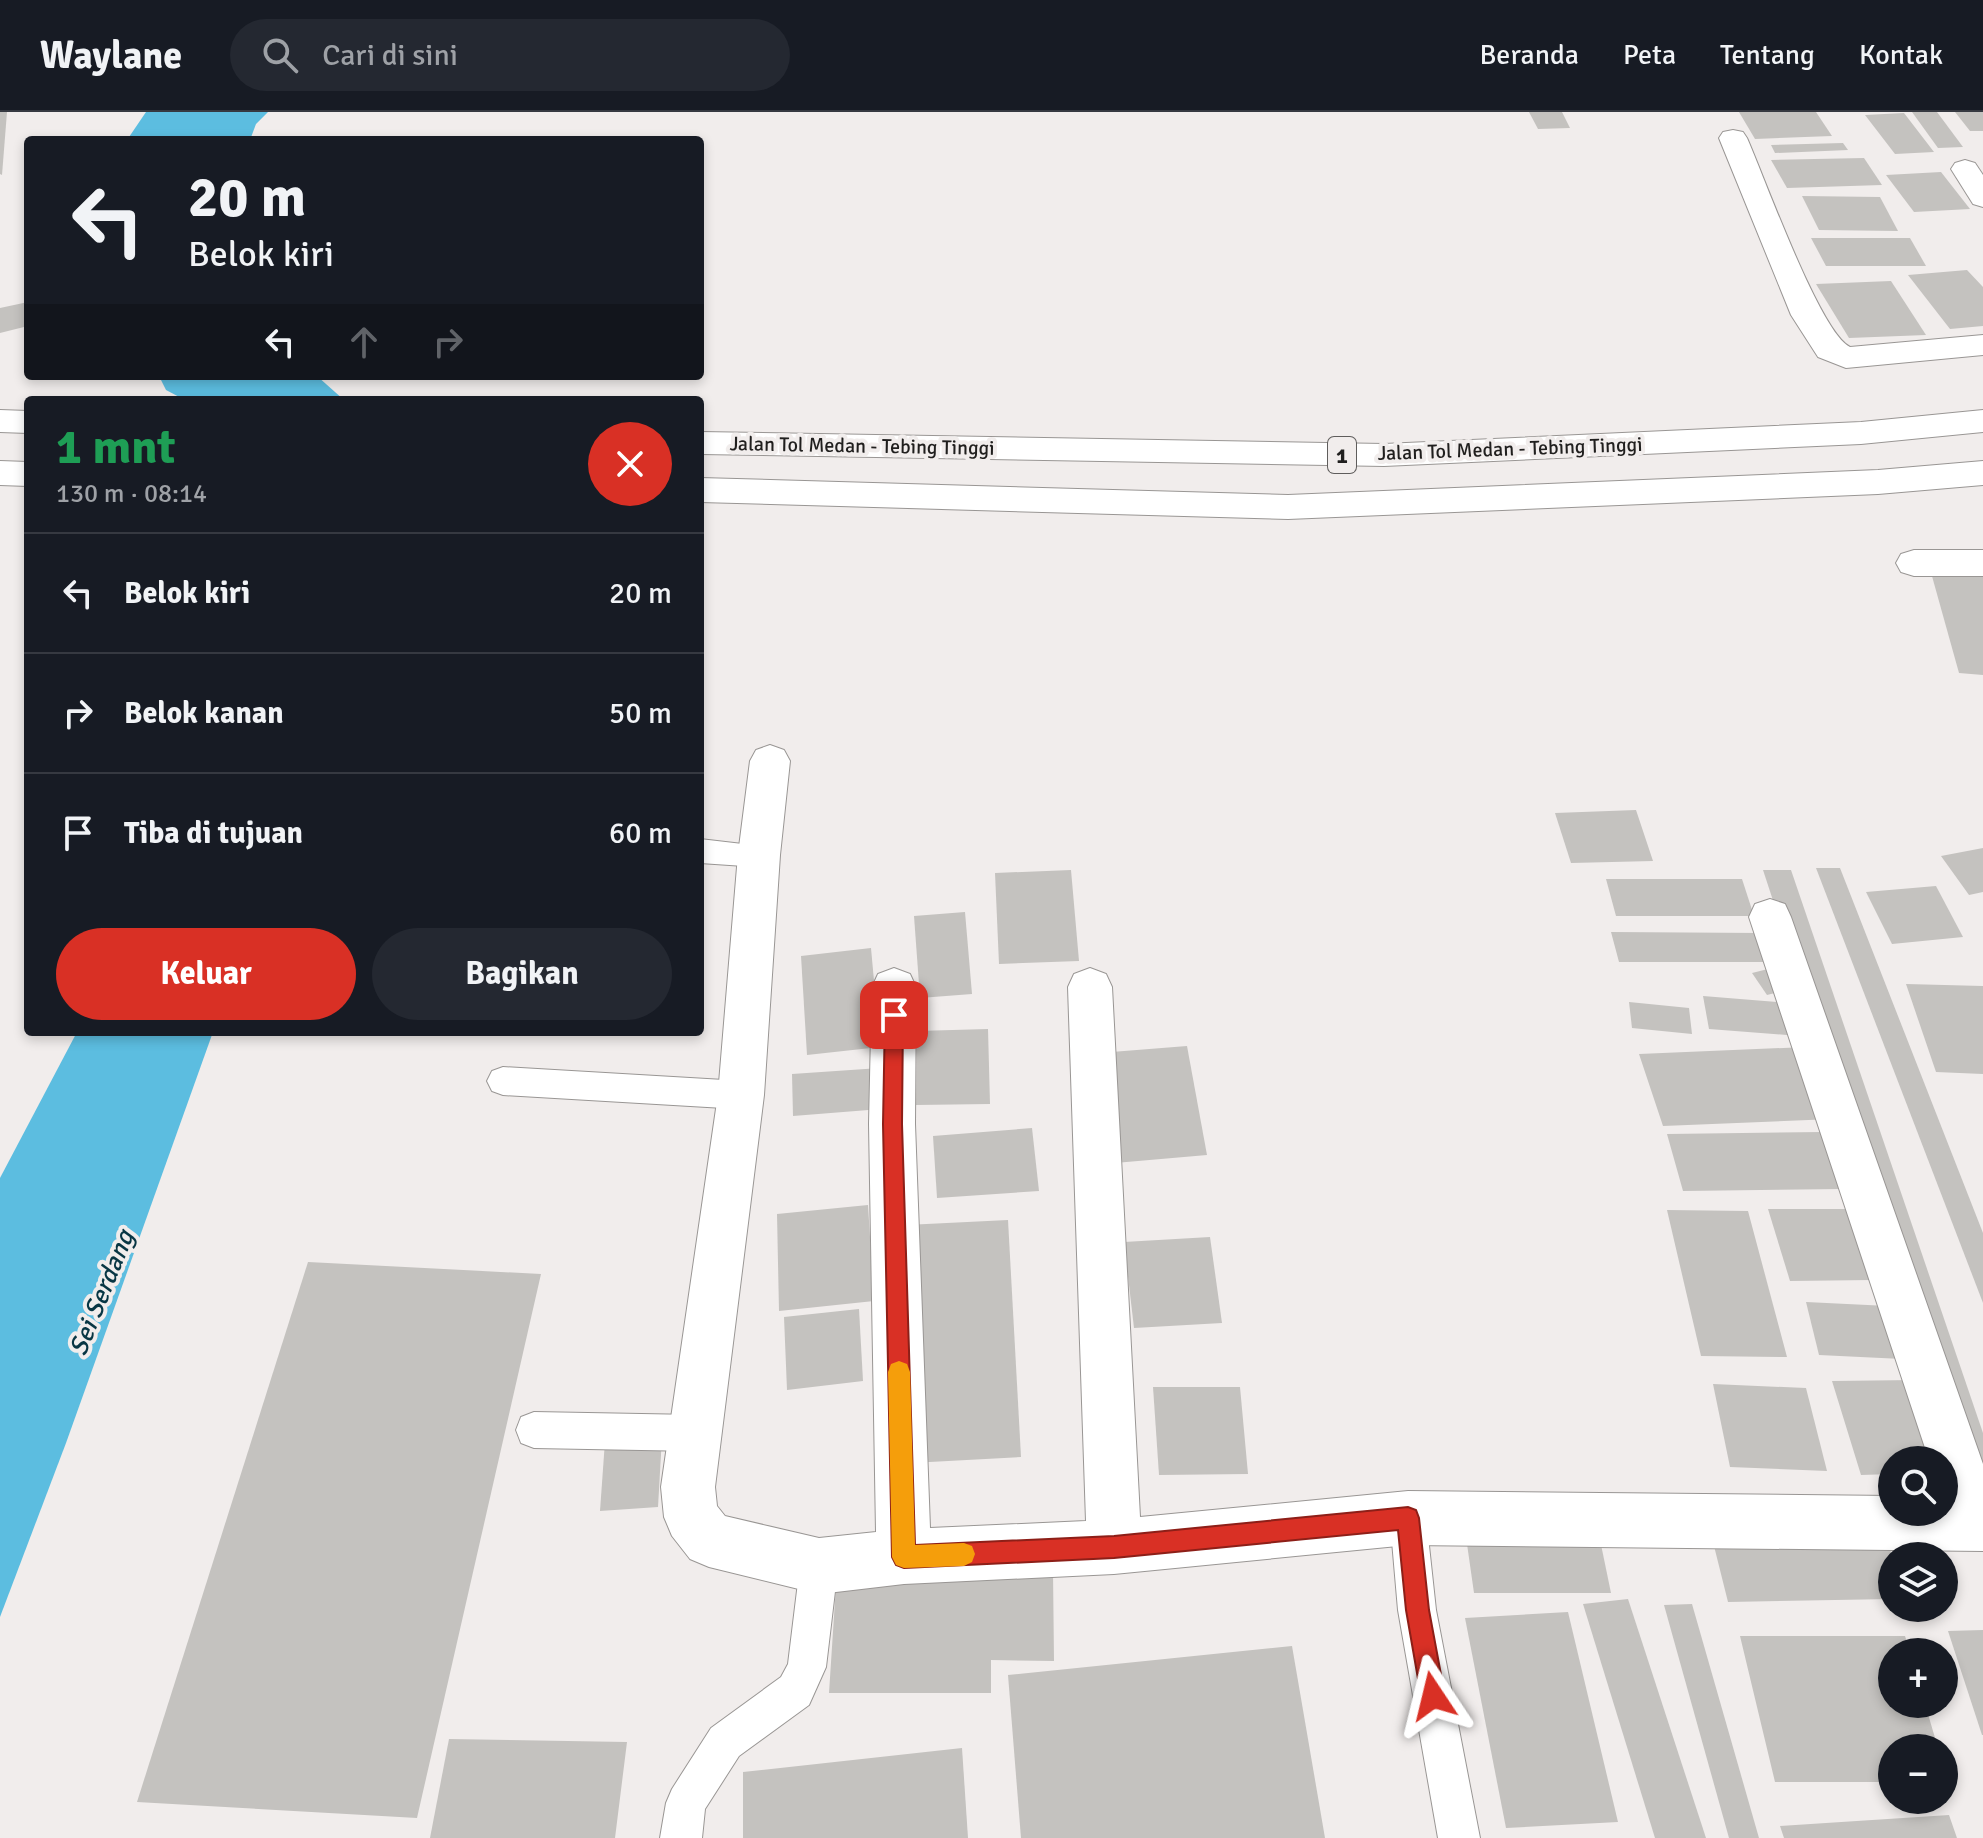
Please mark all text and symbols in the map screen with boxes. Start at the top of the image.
search box [230,19,790,91]
text: Waylane [40,32,182,79]
icon: search [258,33,302,77]
text: Cari di sini [322,37,458,74]
text: Beranda [1479,38,1579,72]
text: Peta [1623,38,1676,72]
text: Tentang [1720,38,1815,72]
text: Kontak [1859,38,1943,72]
text: 20 m [188,163,306,232]
icon: left [56,168,160,272]
text: Belok kiri [188,232,334,277]
icon: left [258,320,302,364]
icon: ahead [342,320,386,364]
icon: right [426,320,470,364]
text: 1 mnt [56,418,176,477]
button: close [588,422,672,506]
street label: Jalan Tol Medan - Tebing Tinggi [729,431,995,461]
street label: Jalan Tol Medan - Tebing Tinggi [1377,432,1643,466]
road number: 1 [1328,437,1356,473]
text: 130 m · 08:14 [56,478,207,510]
icon: left [56,571,100,615]
text: Belok kiri [124,575,250,612]
text: 20 m [609,575,672,612]
icon: right [56,691,100,735]
text: Belok kanan [124,695,284,732]
text: 50 m [609,695,672,732]
icon: arrive [56,811,100,855]
text: Tiba di tujuan [124,815,303,852]
text: 60 m [609,815,672,852]
button: Keluar [56,928,356,1020]
button: Bagikan [372,928,672,1020]
pin [860,981,928,1049]
icon: arrive [872,993,916,1037]
water label: Sei Serdang [62,1224,142,1360]
map controls [1878,1446,1958,1814]
button: search [1878,1446,1958,1526]
button: layers [1878,1542,1958,1622]
button: + [1878,1638,1958,1718]
position arrow [1391,1654,1475,1738]
button: − [1878,1734,1958,1814]

